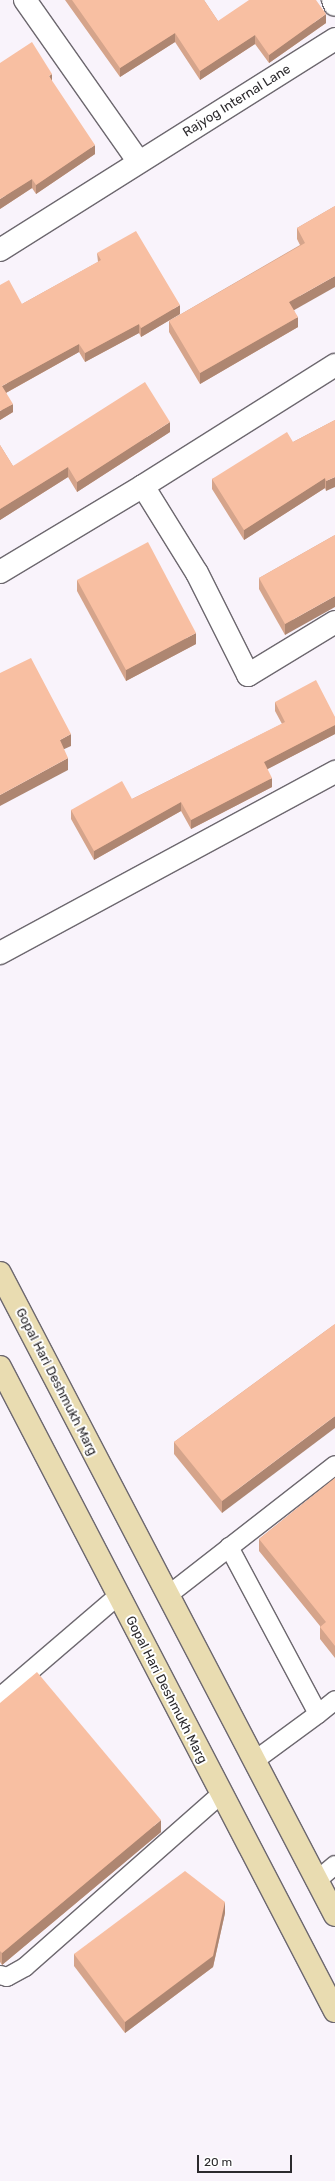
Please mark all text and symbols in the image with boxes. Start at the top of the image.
street label: Rajyog Internal Lane [180,61,294,141]
street label: Gopal Hari Deshmukh Marg [12,1306,100,1458]
street label: Gopal Hari Deshmukh Marg [122,1614,210,1766]
scale bar [199,2147,294,2173]
text: 20 m [204,2155,232,2169]

